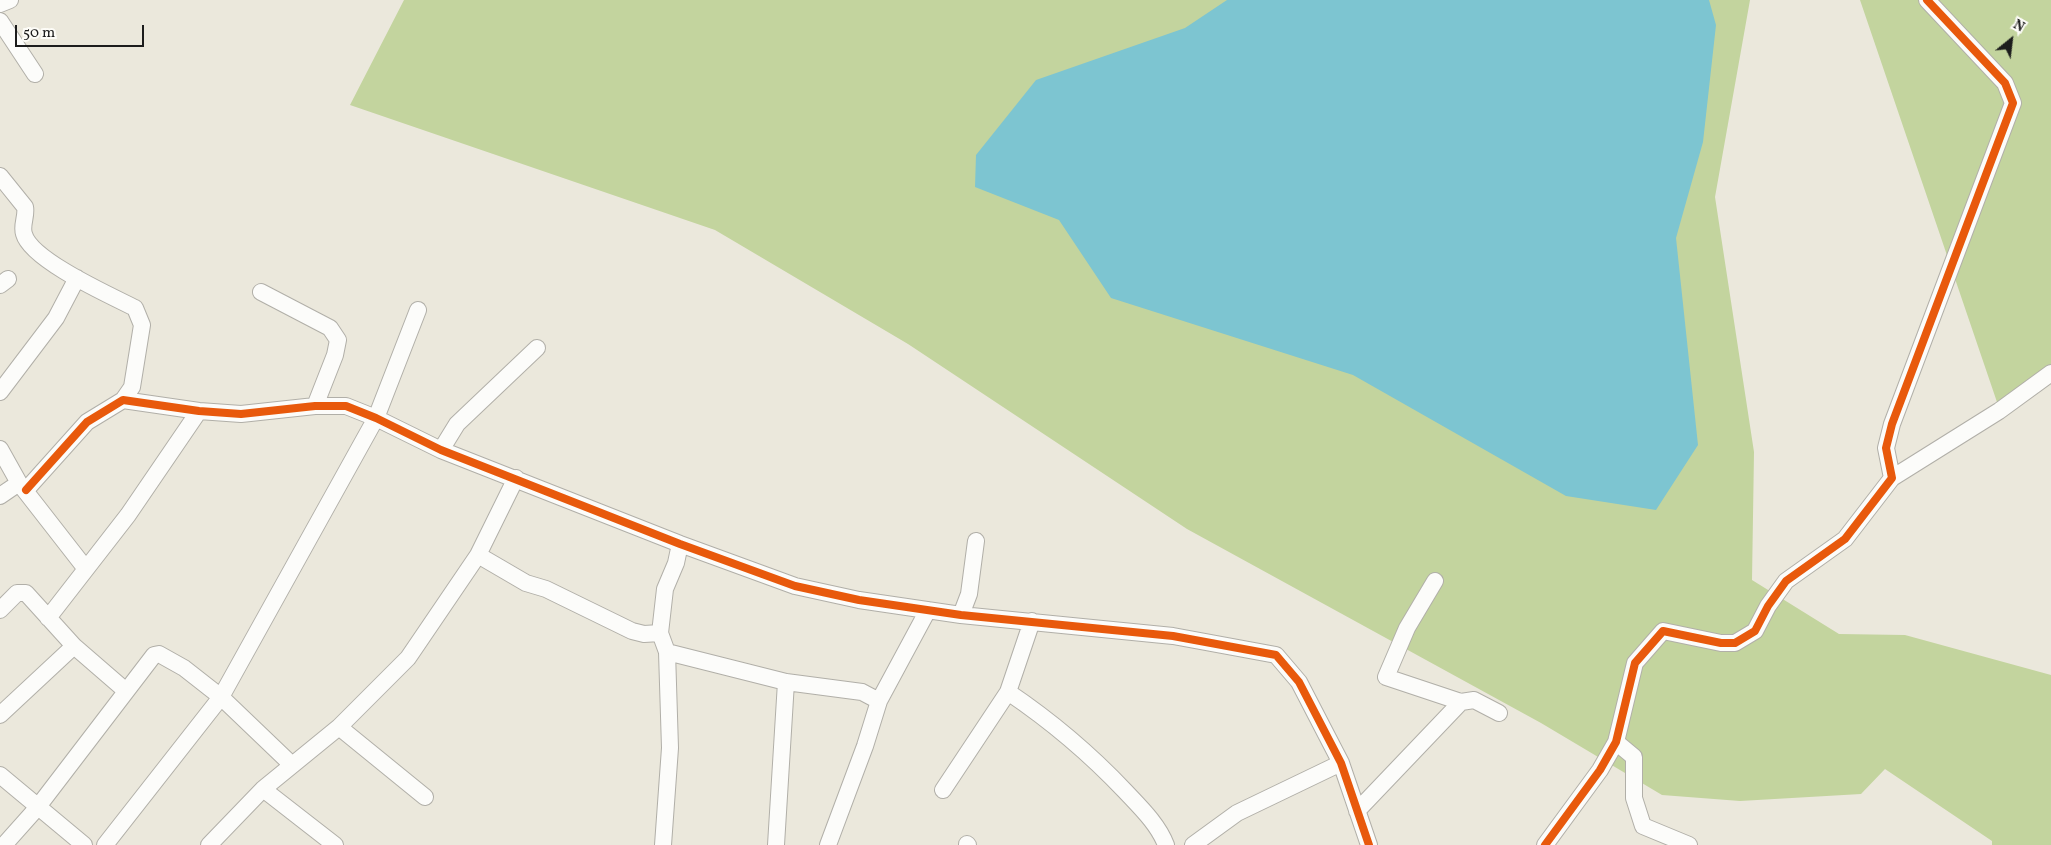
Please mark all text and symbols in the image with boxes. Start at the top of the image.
scale bar [18,15,146,47]
north arrow [1986,15,2036,65]
text: N [2009,16,2028,37]
text: 50 m [23,23,55,44]

